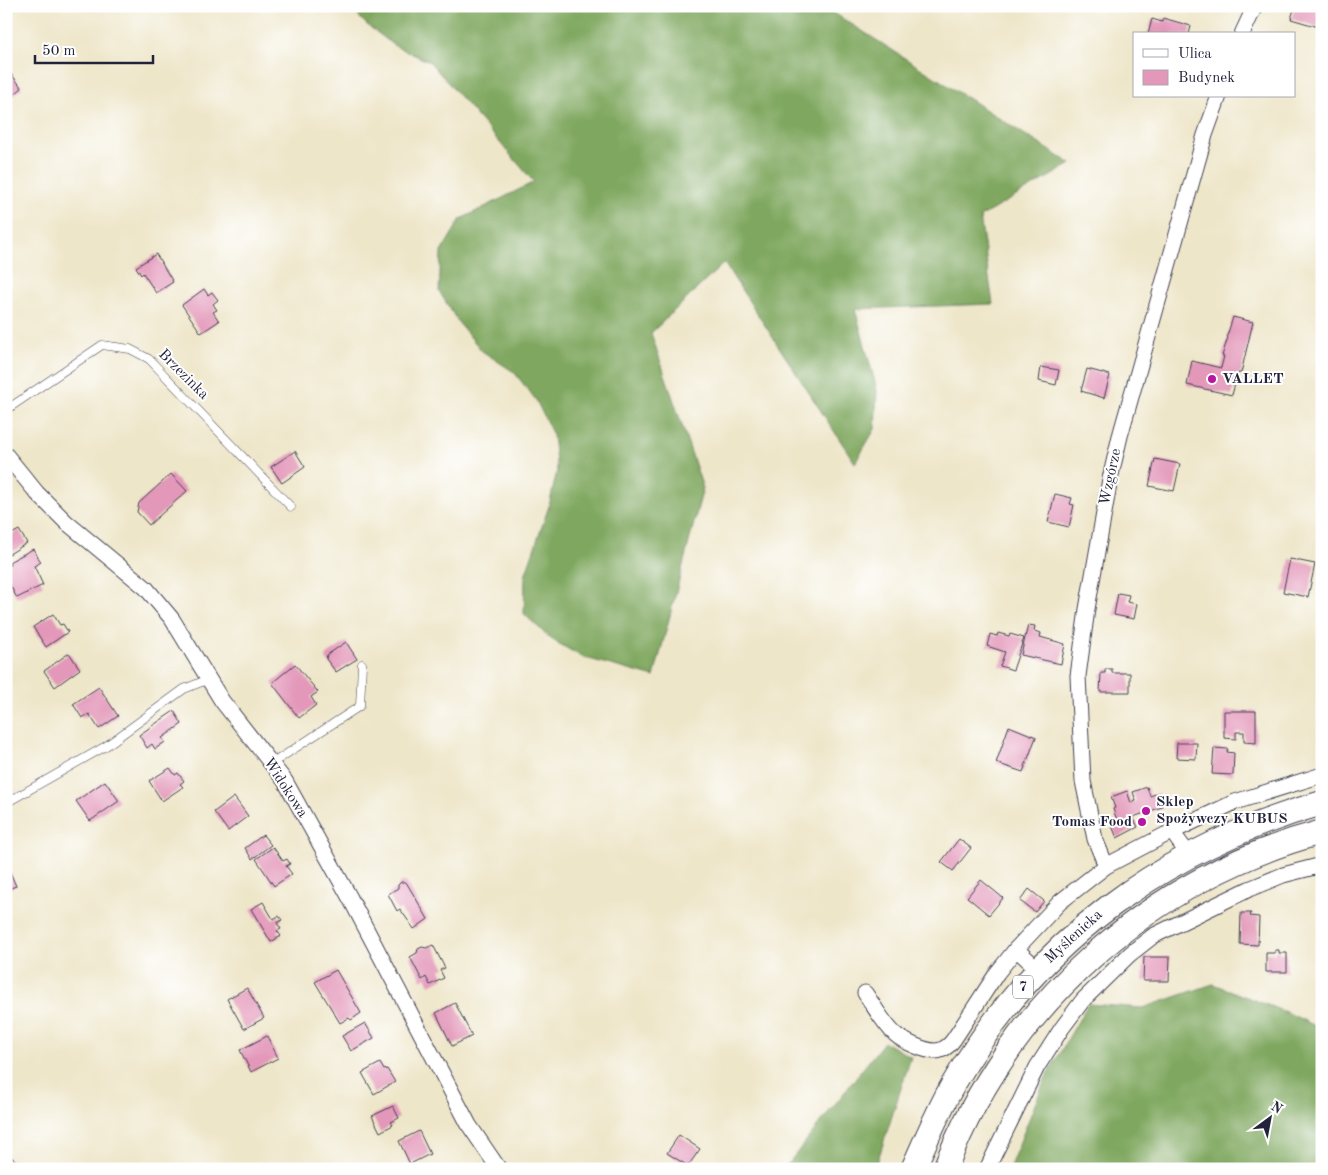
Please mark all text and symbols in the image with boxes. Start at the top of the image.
scale bar [35,32,152,64]
legend [1133,32,1296,98]
text: 50 m [42,44,76,59]
text: Ulica [1178,47,1212,62]
text: Budynek [1178,71,1235,86]
street label: Brzezinka [155,347,211,403]
place label: VALLET [1222,372,1284,387]
marker: VALLET [1206,373,1218,385]
street label: Wzgórze [1098,447,1124,507]
street label: Widokowa [260,755,310,821]
place label: Sklep Spożywczy KUBUS [1156,795,1287,827]
marker: Sklep Spożywczy KUBUS [1140,805,1152,817]
place label: Tomas Food [1052,815,1132,830]
marker: Tomas Food [1136,816,1148,828]
street label: Myślenicka [1042,907,1106,967]
road number: 7 [1013,976,1033,999]
north arrow [1246,1092,1296,1142]
text: N [1268,1099,1285,1117]

